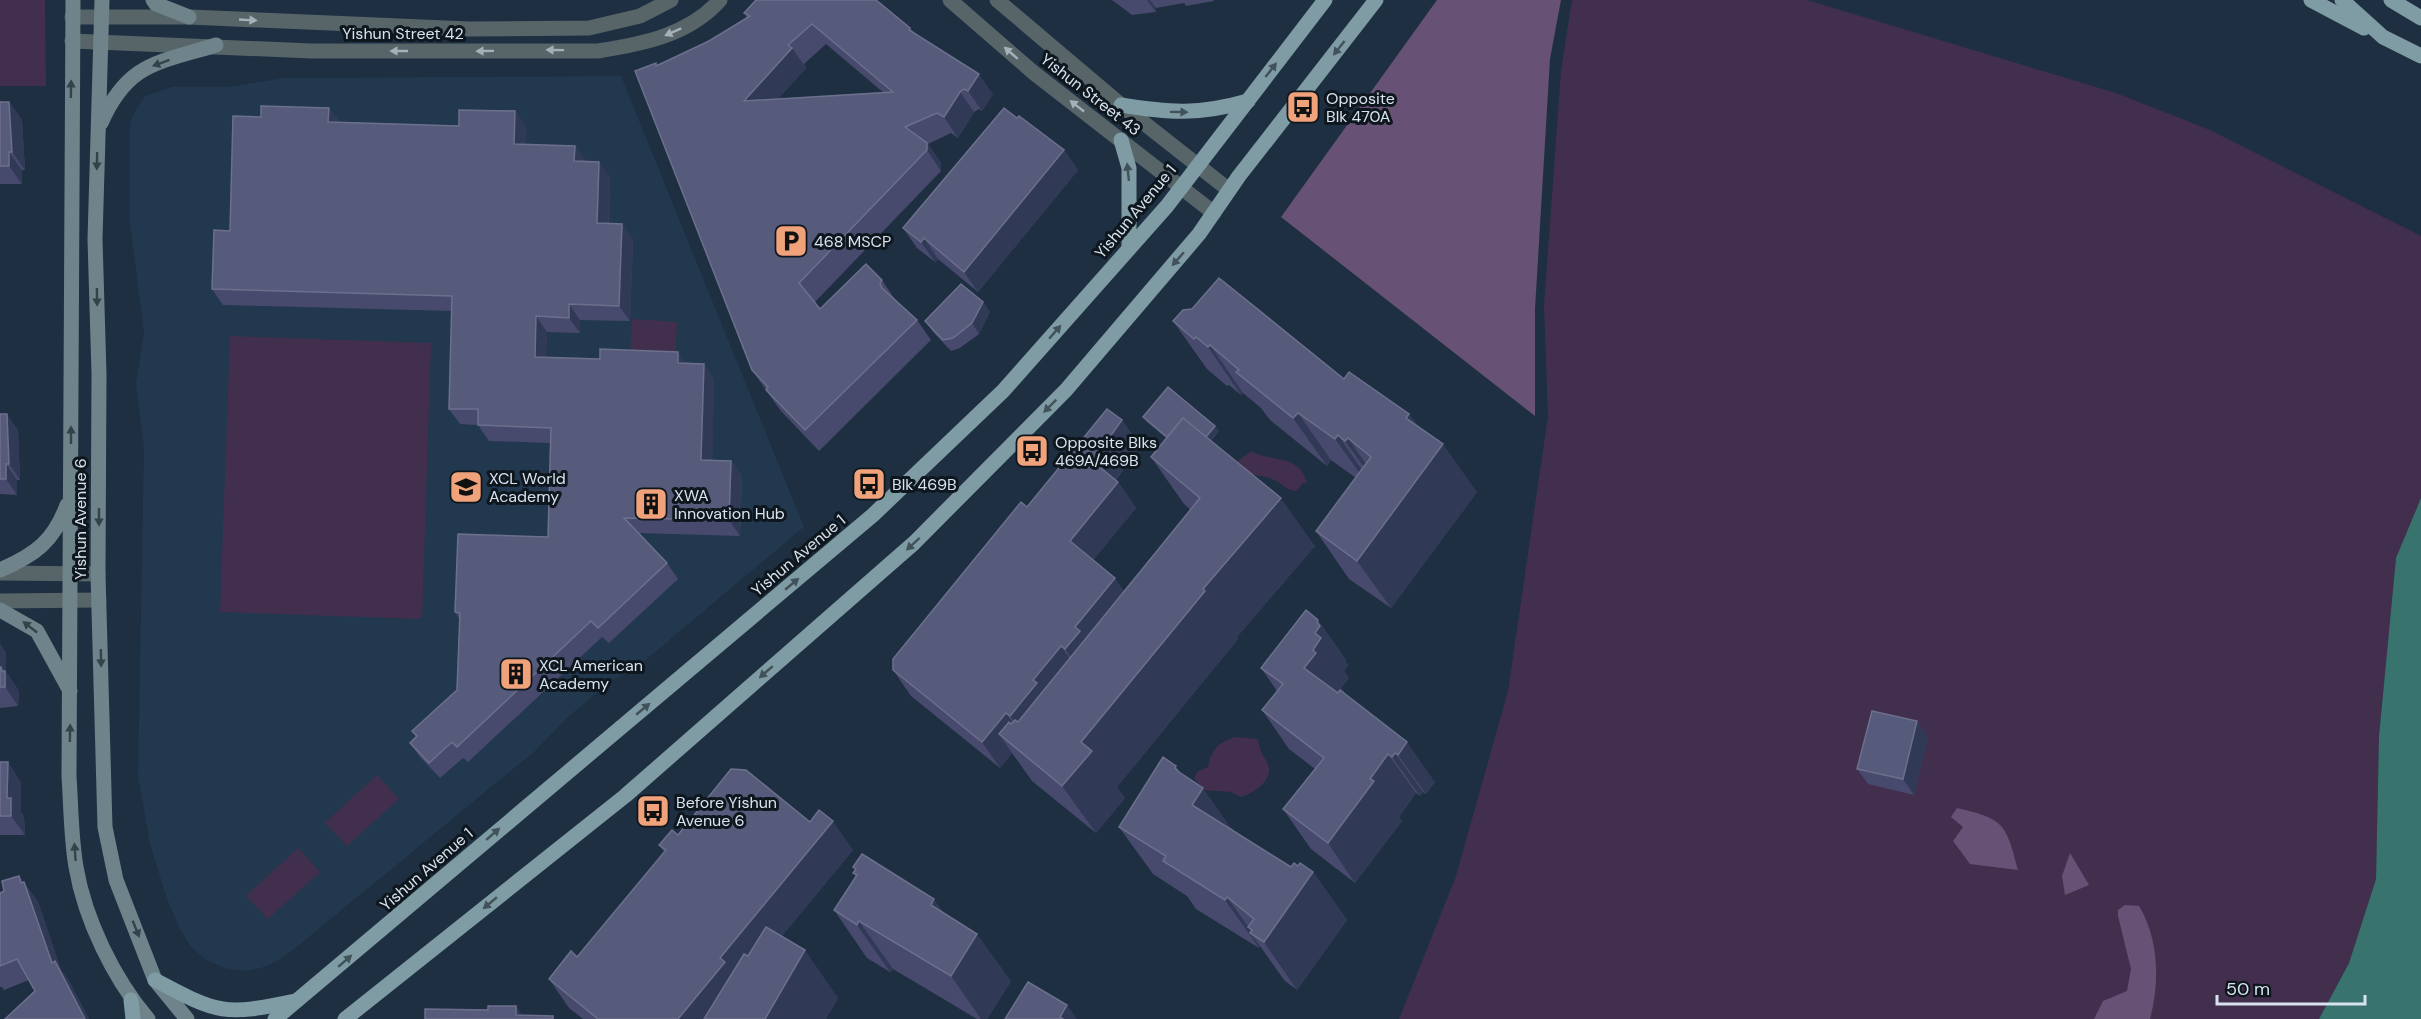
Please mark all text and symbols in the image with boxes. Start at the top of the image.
one-way arrow [238,15,257,24]
street label: Yishun Street 42 [342,23,464,44]
one-way arrow [664,28,681,37]
one-way arrow [1332,40,1345,56]
one-way arrow [390,46,409,56]
one-way arrow [475,46,494,56]
one-way arrow [545,46,564,55]
one-way arrow [1004,47,1019,60]
street label: Yishun Street 43 [1036,49,1145,140]
one-way arrow [151,58,169,68]
one-way arrow [1265,63,1277,79]
one-way arrow [66,80,76,99]
place label: Opposite Blk 470A [1326,88,1395,127]
bus stop icon: Opposite Blk 470A [1285,89,1321,125]
one-way arrow [1070,101,1085,113]
one-way arrow [1170,107,1189,117]
one-way arrow [92,151,102,170]
street label: Yishun Avenue 1 [1090,160,1181,263]
one-way arrow [1123,162,1133,181]
parking icon: 468 MSCP [773,223,809,259]
place label: 468 MSCP [814,231,891,252]
one-way arrow [1172,251,1185,267]
one-way arrow [92,288,102,307]
one-way arrow [1048,324,1062,339]
one-way arrow [1044,398,1058,412]
one-way arrow [66,426,76,445]
place label: Opposite Blks 469A/469B [1055,432,1157,471]
bus stop icon: Opposite Blks 469A/469B [1014,433,1050,469]
street label: Yishun Avenue 6 [70,458,91,580]
bus stop icon: Blk 469B [851,466,887,502]
place label: XCL World Academy [489,468,566,507]
school or university icon: XCL World Academy [448,469,484,505]
place label: Blk 469B [892,474,957,495]
place label: XWA Innovation Hub [674,485,785,524]
building icon: XWA Innovation Hub [633,486,669,522]
one-way arrow [94,507,104,526]
street label: Yishun Avenue 1 [747,510,850,601]
one-way arrow [905,537,920,551]
one-way arrow [784,577,800,590]
one-way arrow [22,620,38,633]
one-way arrow [96,649,106,668]
place label: XCL American Academy [539,655,643,694]
building icon: XCL American Academy [498,656,534,692]
one-way arrow [759,665,774,678]
one-way arrow [635,703,650,716]
one-way arrow [65,724,75,743]
place label: Before Yishun Avenue 6 [676,792,777,831]
bus stop icon: Before Yishun Avenue 6 [635,793,671,829]
street label: Yishun Avenue 1 [375,823,477,916]
one-way arrow [486,828,501,841]
one-way arrow [70,843,79,862]
one-way arrow [482,897,498,910]
one-way arrow [131,921,141,939]
one-way arrow [337,955,352,968]
scale bar [2217,968,2366,1006]
text: 50 m [2226,977,2270,1001]

